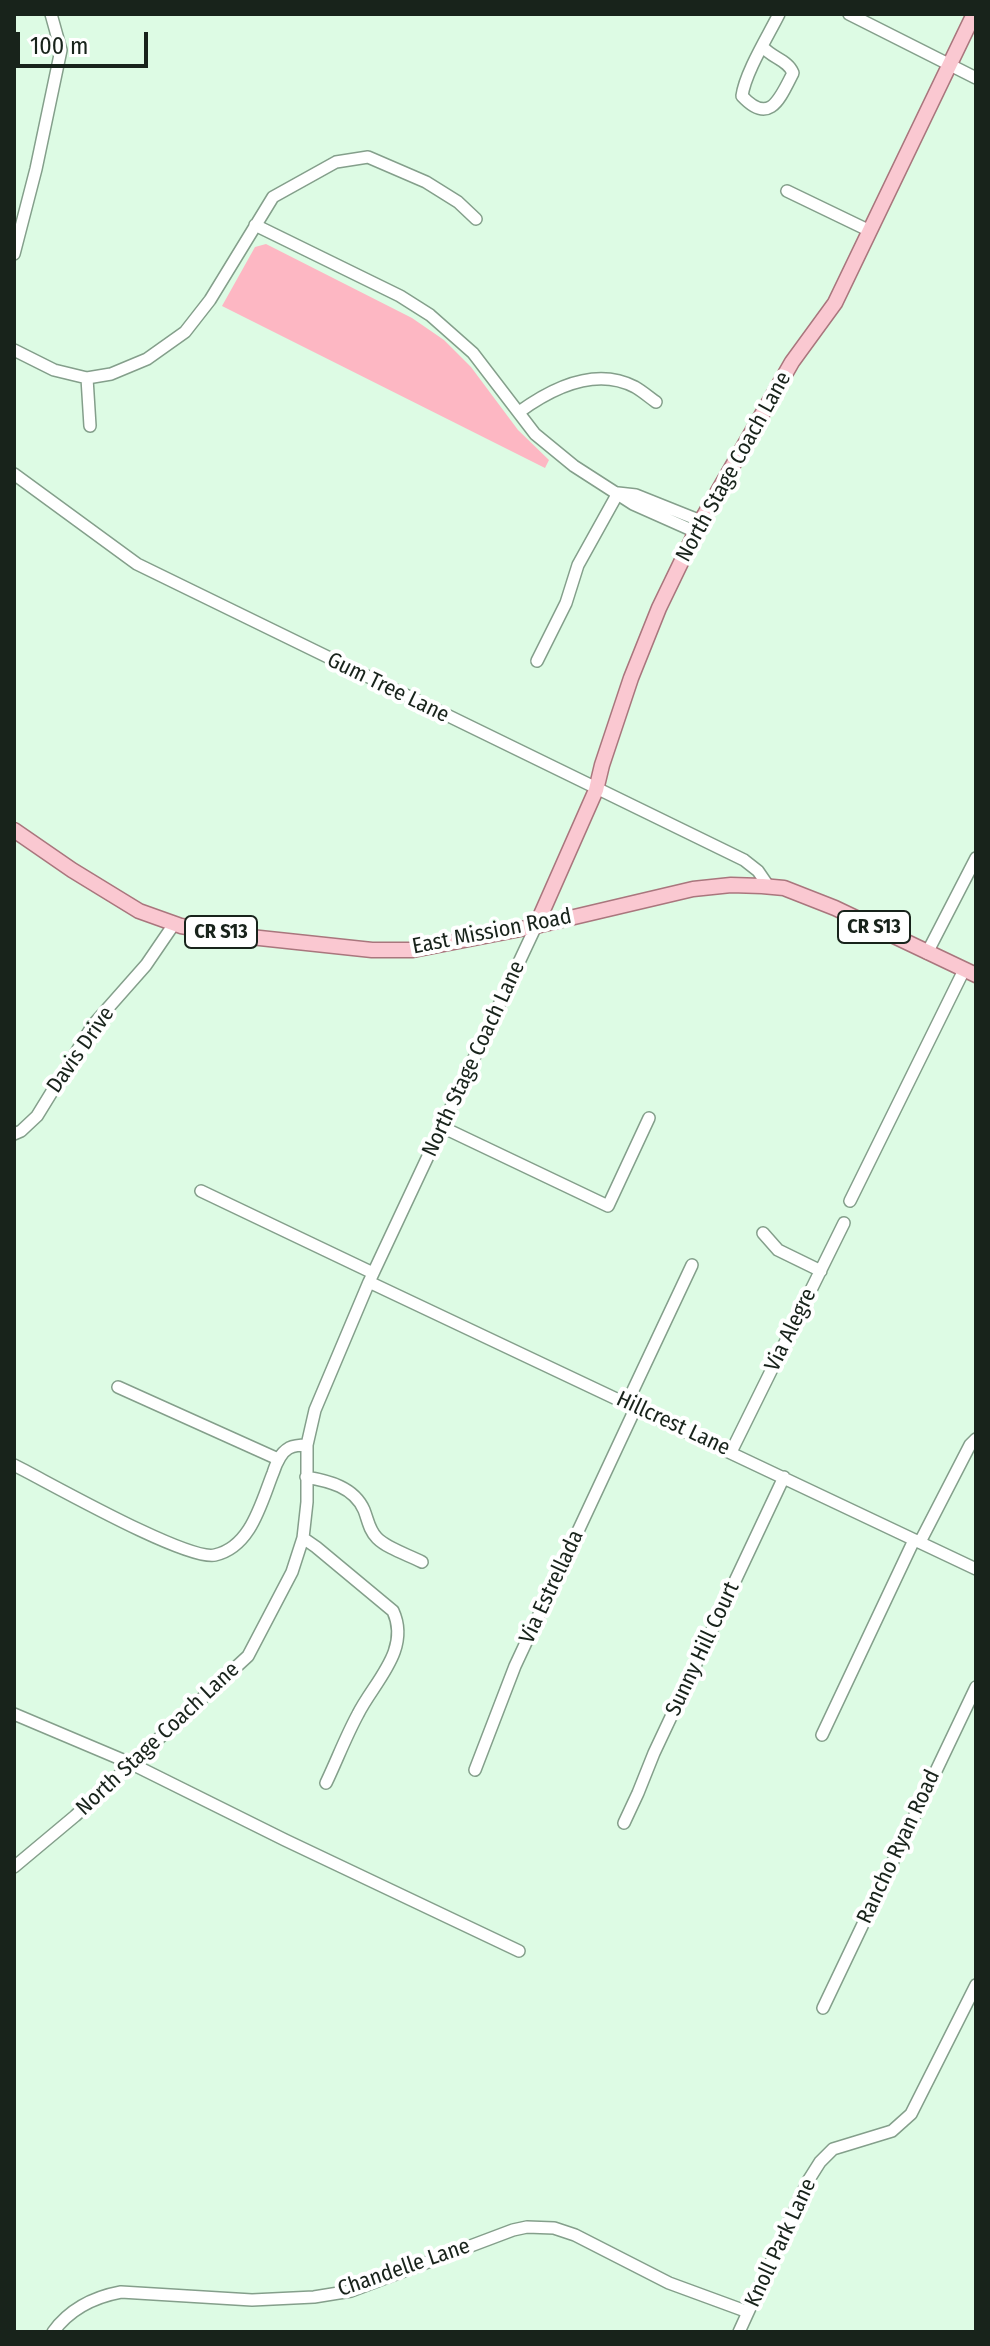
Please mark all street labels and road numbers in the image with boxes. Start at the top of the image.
street label: North Stage Coach Lane [671,367,797,567]
street label: Gum Tree Lane [323,647,453,729]
street label: East Mission Road [410,904,574,960]
road number: CR S13 [838,911,910,943]
road number: CR S13 [185,916,257,948]
street label: North Stage Coach Lane [417,957,531,1161]
street label: Davis Drive [42,1002,120,1098]
street label: Via Alegre [760,1284,822,1376]
street label: Hillcrest Lane [612,1386,734,1462]
street label: Via Estrellada [514,1526,590,1648]
street label: Sunny Hill Court [660,1578,746,1720]
street label: North Stage Coach Lane [71,1657,245,1821]
street label: Rancho Ryan Road [852,1766,946,1928]
street label: Knoll Park Lane [740,2175,822,2311]
street label: Chandelle Lane [334,2233,474,2303]

